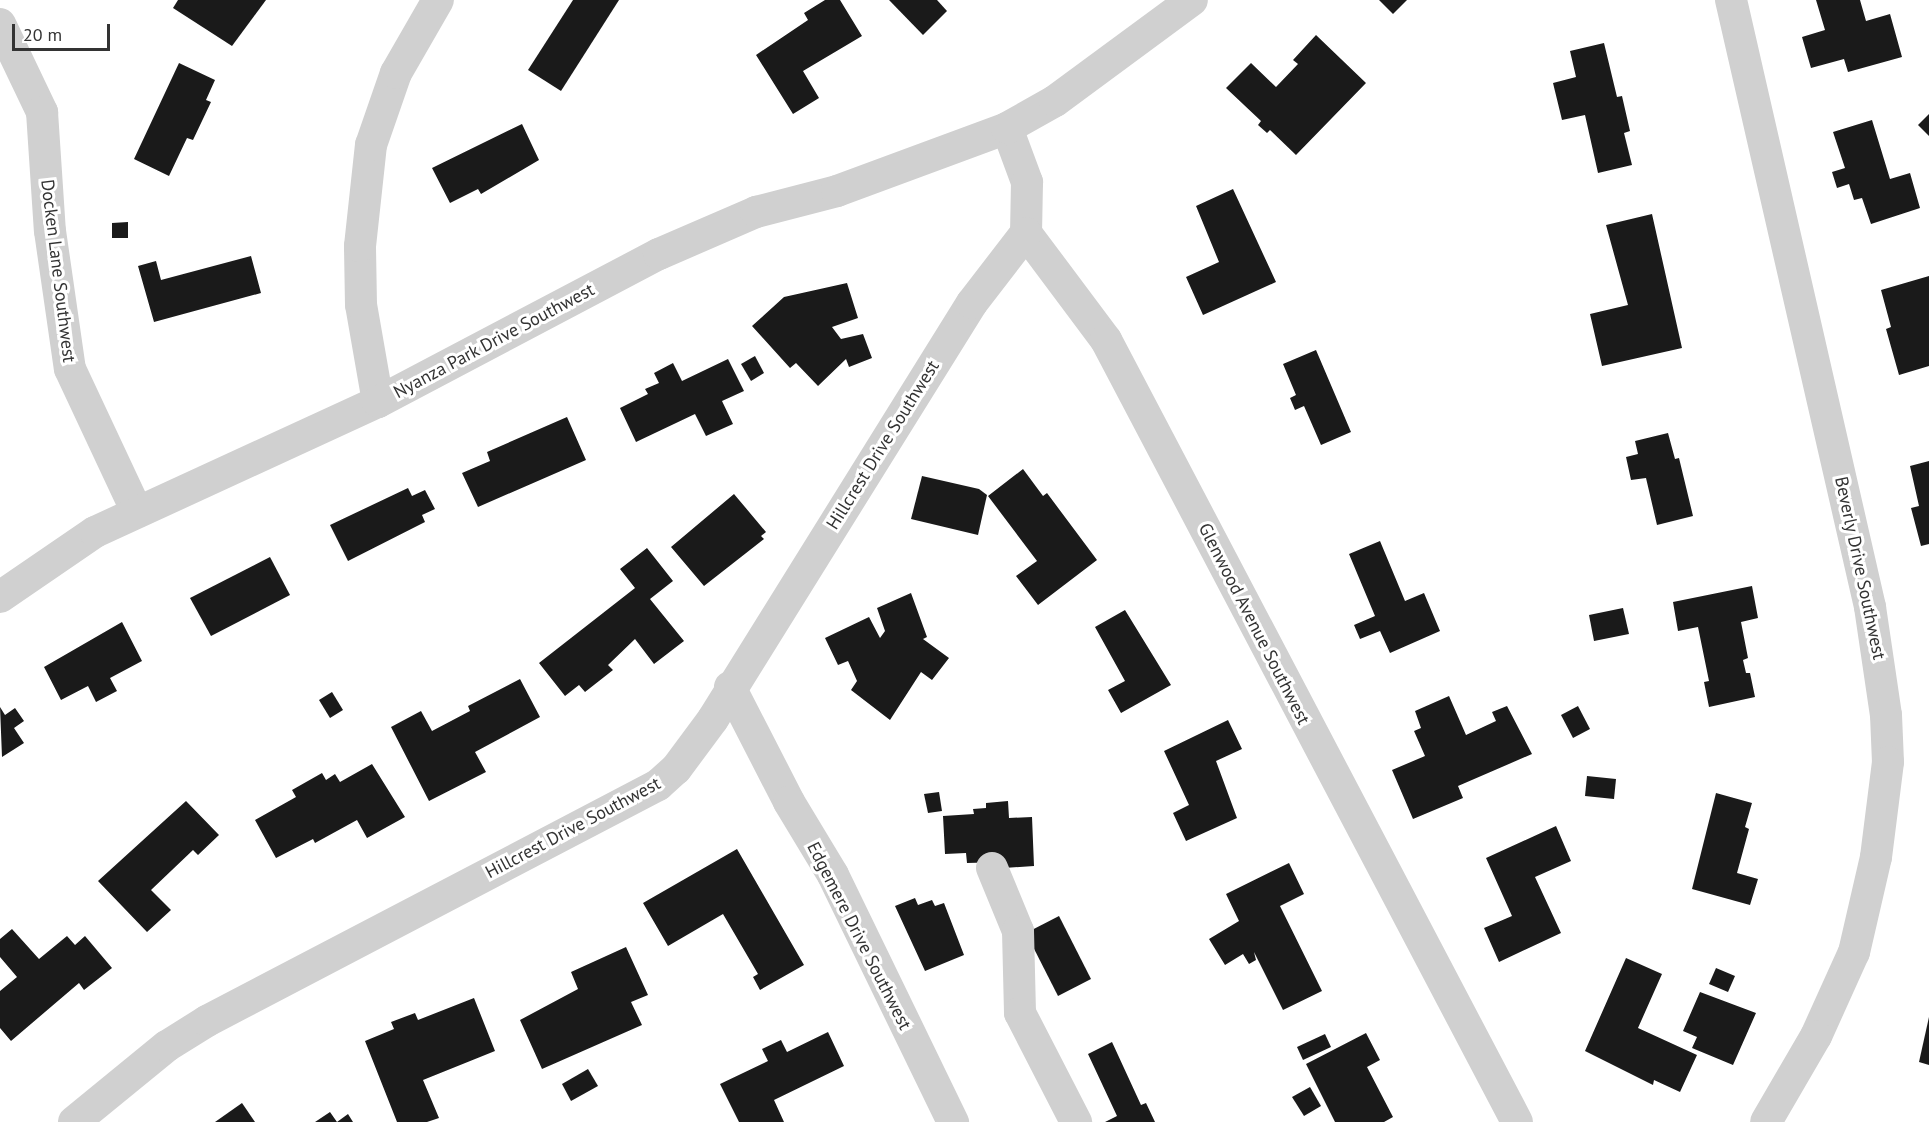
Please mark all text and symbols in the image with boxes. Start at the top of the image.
scale bar [15,12,112,50]
text: 20 m [23,23,62,46]
street label: Docken Lane Southwest [36,178,80,364]
street label: Nyanza Park Drive Southwest [390,279,598,403]
street label: Hillcrest Drive Southwest [822,357,944,533]
street label: Beverly Drive Southwest [1830,474,1890,662]
street label: Glenwood Avenue Southwest [1194,519,1314,729]
street label: Hillcrest Drive Southwest [482,773,664,883]
street label: Edgemere Drive Southwest [802,839,916,1033]

